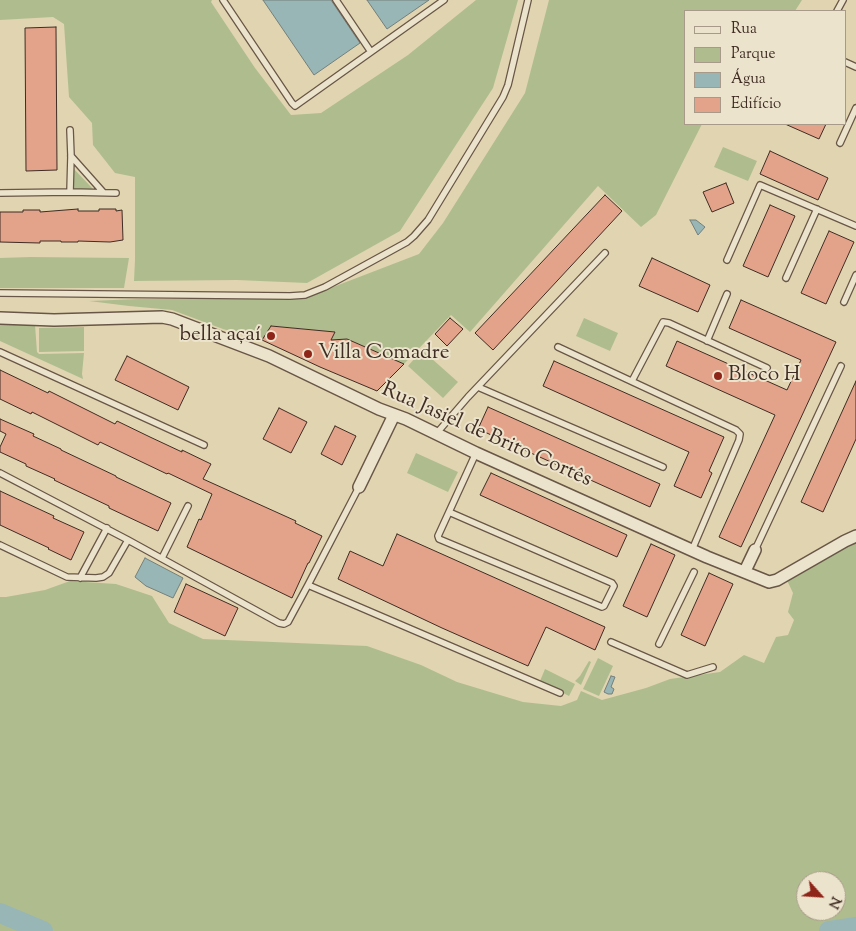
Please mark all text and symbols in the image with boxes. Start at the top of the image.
legend [684,10,846,125]
text: Rua [731,19,757,40]
text: Parque [731,44,775,65]
text: Água [731,69,766,90]
text: Edifício [731,94,781,115]
place label: bella açaí [179,323,261,349]
marker: bella açaí [265,330,277,342]
place label: Villa Comadre [318,341,449,367]
marker: Villa Comadre [302,348,314,360]
place label: Bloco H [728,363,800,389]
marker: Bloco H [712,370,724,382]
street label: Rua Jasiel de Brito Cortês [377,378,595,494]
north arrow [796,871,846,921]
text: N [822,893,845,912]

